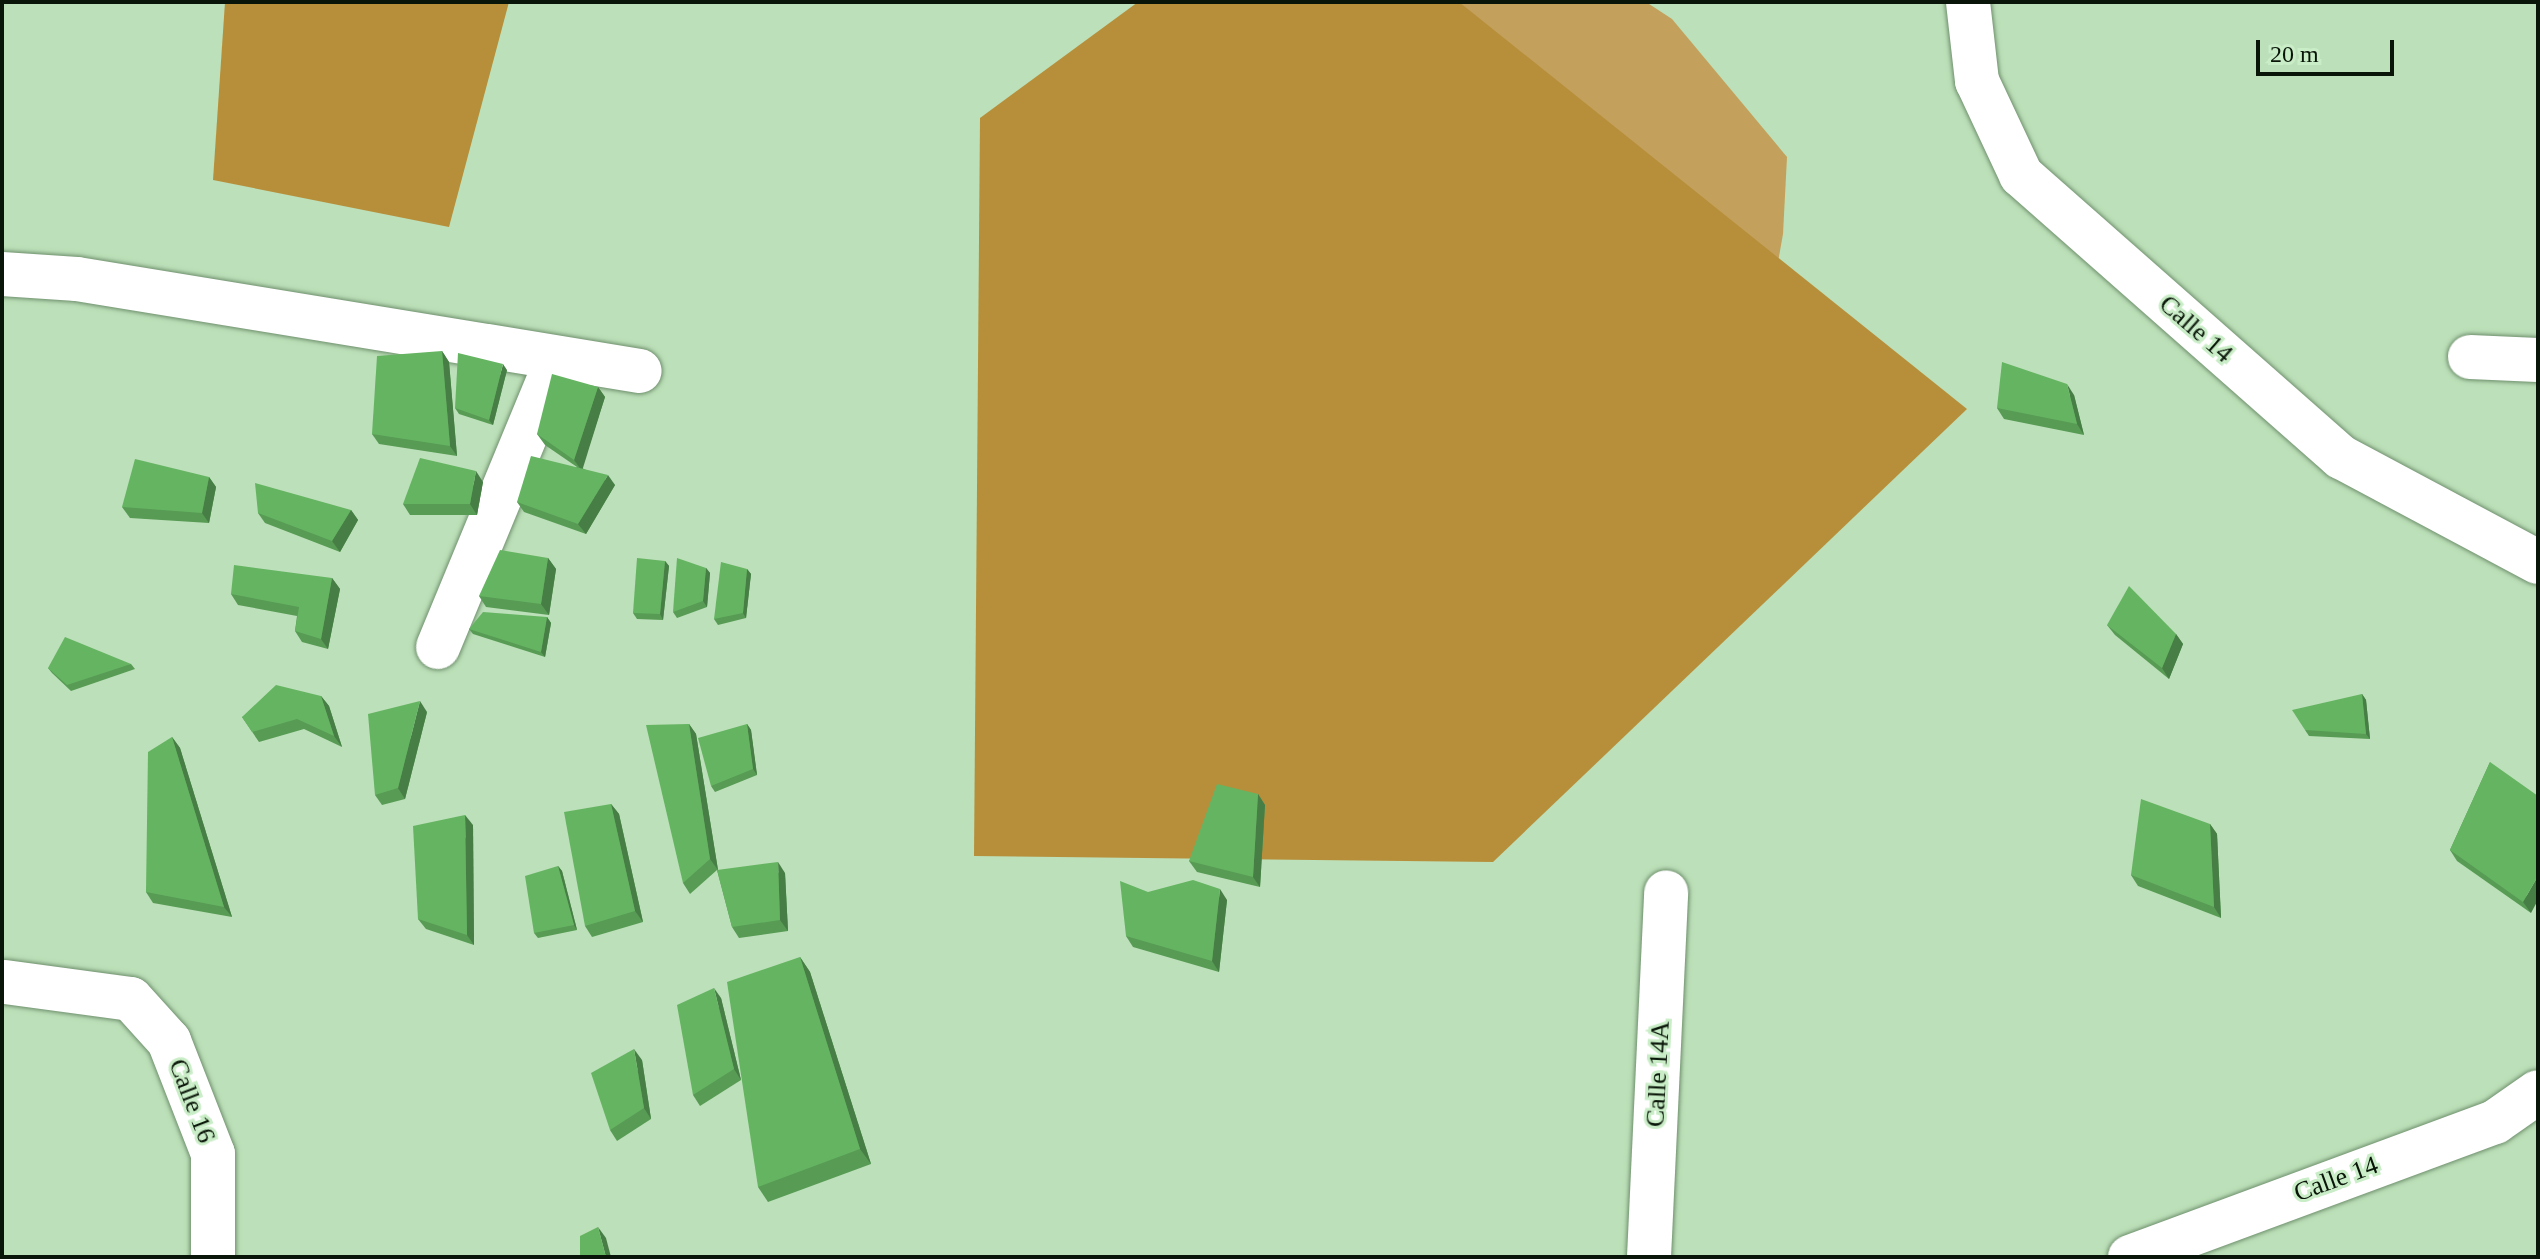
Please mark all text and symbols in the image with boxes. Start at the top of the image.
scale bar [2260,24,2398,74]
text: 20 m [2270,41,2319,67]
street label: Calle 14 [2153,289,2239,369]
street label: Calle 14A [1640,1020,1676,1128]
street label: Calle 16 [162,1055,222,1147]
street label: Calle 14 [2290,1149,2382,1209]

